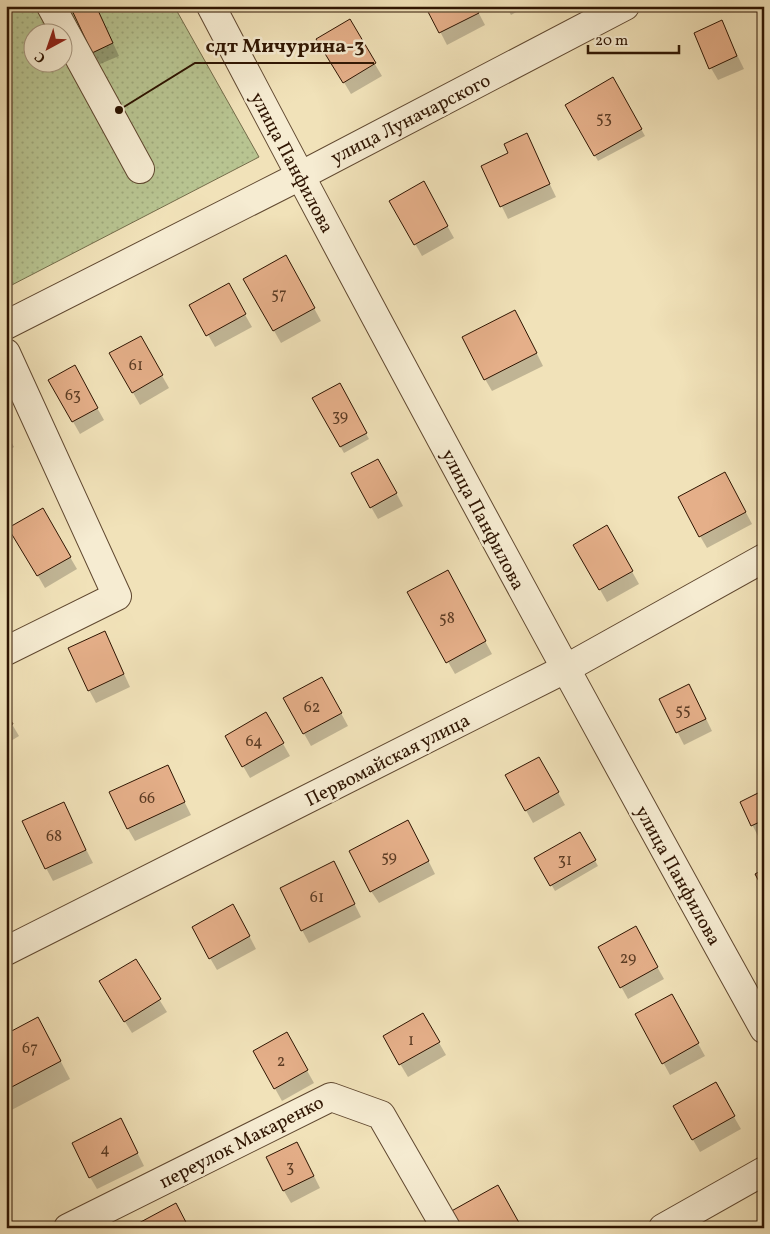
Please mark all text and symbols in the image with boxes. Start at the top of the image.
north arrow [22,22,72,72]
scale bar [588,22,679,54]
callout: сдт Мичурина-3 [195,28,374,63]
text: 20 m [595,31,628,52]
text: сдт Мичурина-3 [205,33,365,61]
text: С [31,47,50,67]
street label: улица Луначарского [327,68,495,171]
street label: улица Панфилова [243,88,339,238]
house number: 53 [596,108,612,130]
house number: 57 [271,284,287,306]
house number: 61 [129,355,143,377]
house number: 63 [65,385,81,407]
house number: 39 [332,406,348,428]
street label: улица Панфилова [434,445,530,595]
house number: 58 [439,608,455,630]
house number: 62 [304,697,320,719]
house number: 55 [675,700,691,722]
street label: Первомайская улица [301,708,475,814]
house number: 64 [245,731,263,753]
house number: 66 [139,788,155,810]
street label: улица Панфилова [628,801,727,951]
house number: 68 [46,826,62,848]
house number: 59 [381,847,397,869]
house number: 31 [558,850,572,872]
house number: 61 [310,887,324,909]
house number: 29 [620,948,636,970]
house number: 1 [408,1030,414,1052]
house number: 67 [22,1038,38,1060]
house number: 2 [277,1051,285,1073]
street label: переулок Макаренко [155,1090,329,1196]
house number: 4 [100,1139,110,1161]
house number: 3 [286,1157,294,1179]

